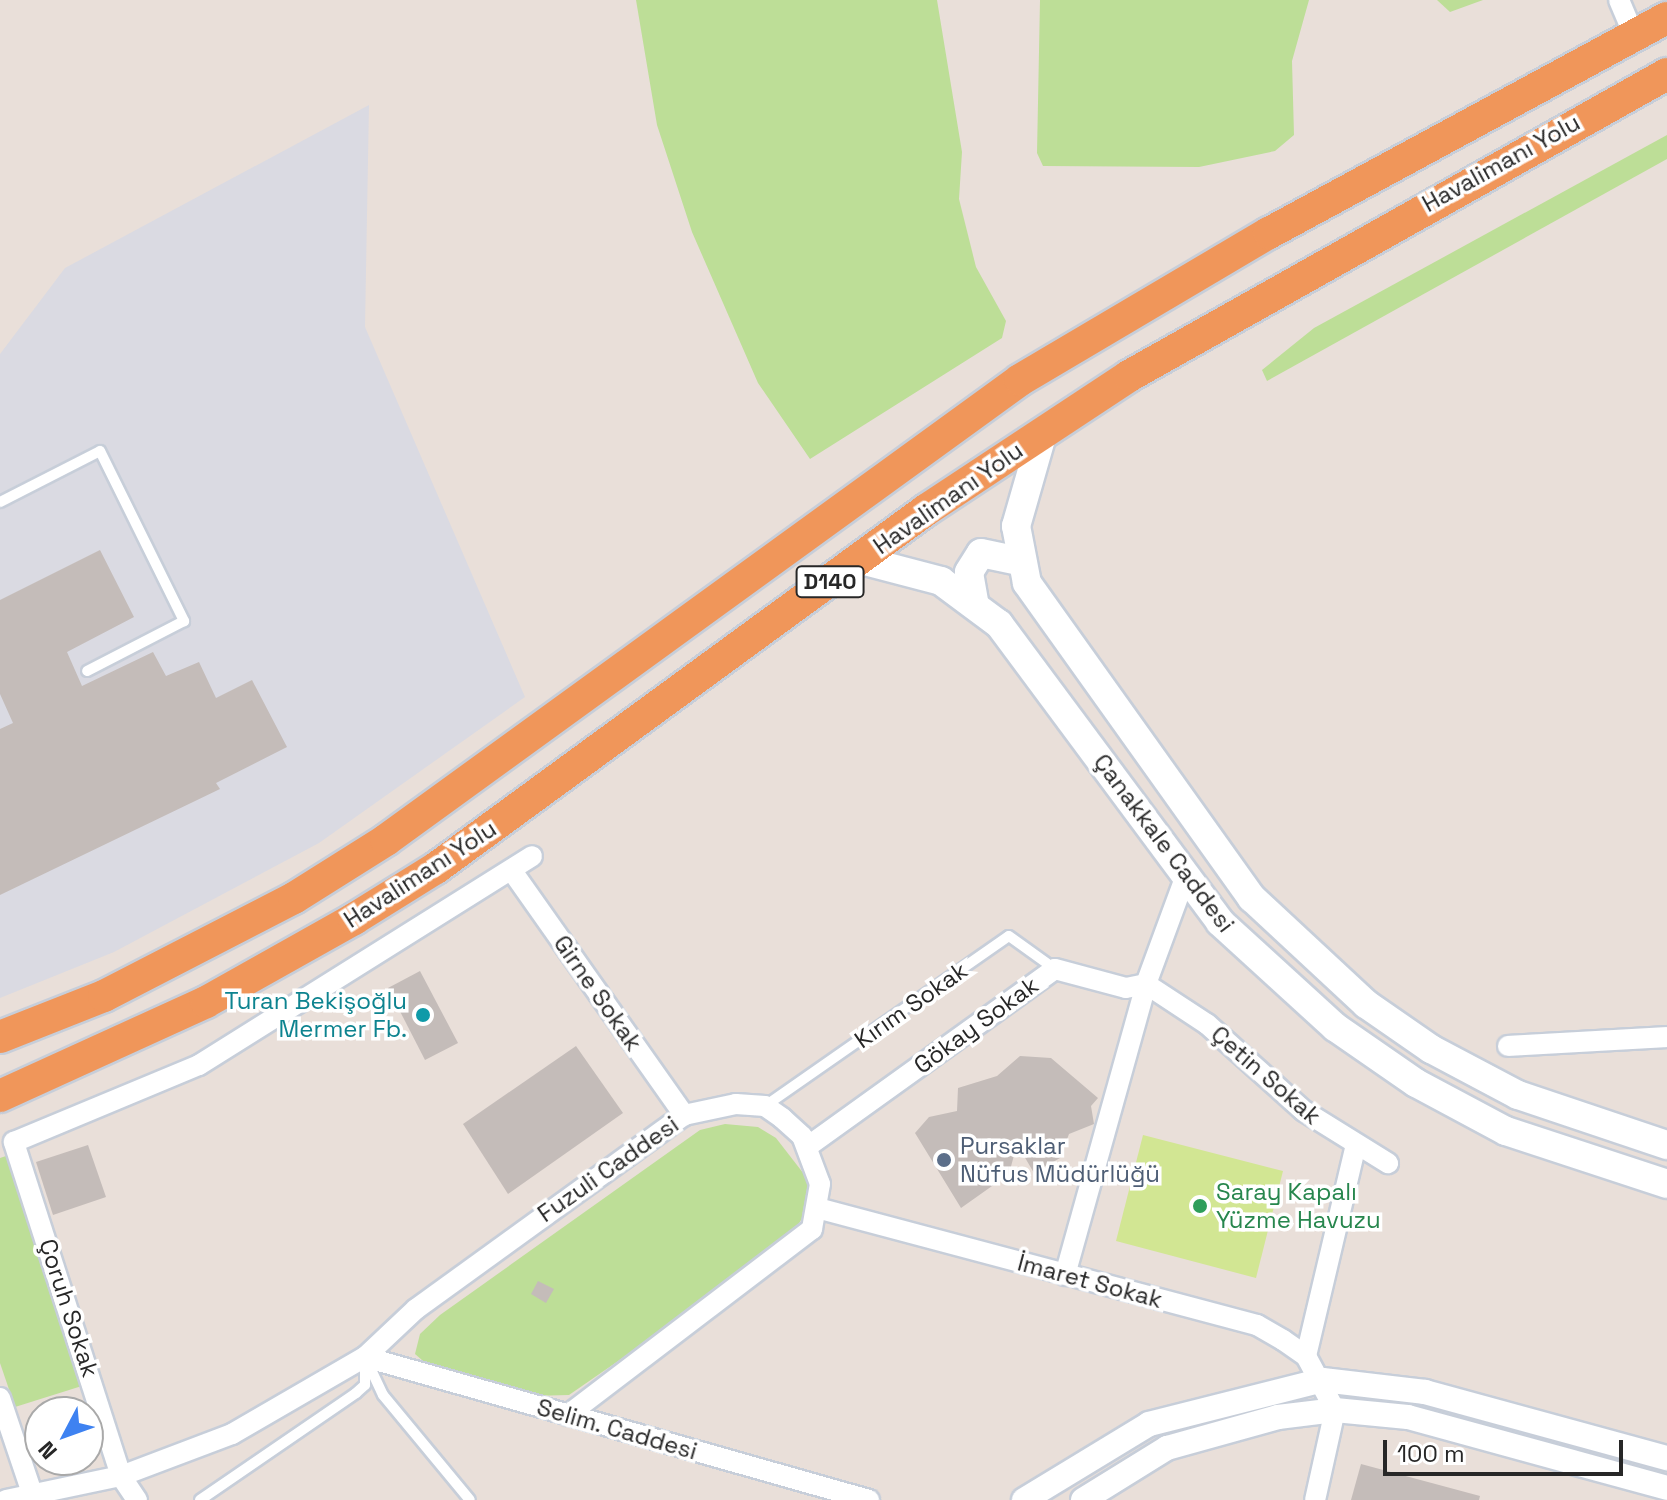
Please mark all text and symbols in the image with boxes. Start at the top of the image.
street label: Havalimanı Yolu [1417,108,1585,218]
street label: Havalimanı Yolu [868,436,1028,560]
road number: D140 [794,564,866,600]
street label: Çanakkale Caddesi [1088,748,1240,938]
street label: Havalimanı Yolu [338,814,502,934]
street label: Girne Sokak [548,930,648,1056]
street label: Kırım Sokak [849,956,973,1054]
street label: Gökay Sokak [908,970,1044,1080]
place label: Turan Bekişoğlu Mermer Fb. [224,987,407,1043]
marker: Turan Bekişoğlu Mermer Fb. [414,1006,432,1024]
street label: Çetin Sokak [1205,1020,1327,1130]
street label: Fuzuli Caddesi [532,1110,684,1228]
place label: Pursaklar Nüfus Müdürlüğü [960,1132,1160,1188]
marker: Pursaklar Nüfus Müdürlüğü [935,1151,953,1169]
place label: Saray Kapalı Yüzme Havuzu [1216,1178,1381,1234]
marker: Saray Kapalı Yüzme Havuzu [1191,1197,1209,1215]
street label: Çoruh Sokak [33,1235,105,1381]
street label: İmaret Sokak [1014,1248,1166,1314]
street label: Selim. Caddesi [533,1392,701,1466]
north arrow [24,1396,104,1476]
scale bar [1387,1424,1627,1474]
text: N [32,1436,63,1465]
text: 100 m [1397,1438,1465,1469]

